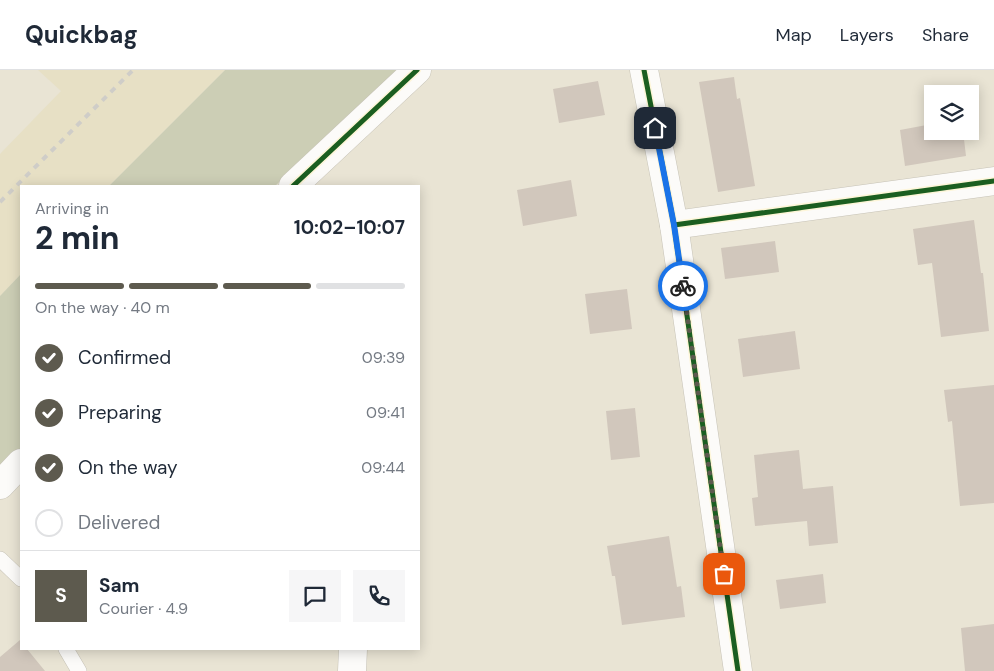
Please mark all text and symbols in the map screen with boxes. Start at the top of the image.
text: Quickbag [25,19,138,50]
text: Map [776,23,812,47]
text: Layers [840,23,894,47]
text: Share [922,23,969,47]
map controls [924,85,979,140]
button: layers [924,85,979,140]
pin [634,107,676,149]
icon: home [641,114,669,142]
text: Arriving in [35,198,109,219]
text: 10:02–10:07 [294,215,405,240]
text: 2 min [35,217,120,259]
courier [658,261,708,311]
icon: bike [669,272,697,300]
text: On the way · 40 m [35,297,170,318]
icon: check [35,344,63,372]
text: Confirmed [78,345,171,370]
text: 09:39 [362,347,405,368]
icon: check [35,399,63,427]
text: Preparing [78,400,162,425]
text: 09:41 [366,402,405,423]
icon: check [35,454,63,482]
text: On the way [78,455,178,480]
text: 09:44 [361,457,405,478]
text: Delivered [78,510,160,535]
pin [703,553,745,595]
icon: bag [710,560,738,588]
button: chat [289,570,341,622]
button: phone [353,570,405,622]
text: Sam [99,573,140,598]
text: S [55,583,67,608]
text: Courier · 4.9 [99,598,188,619]

